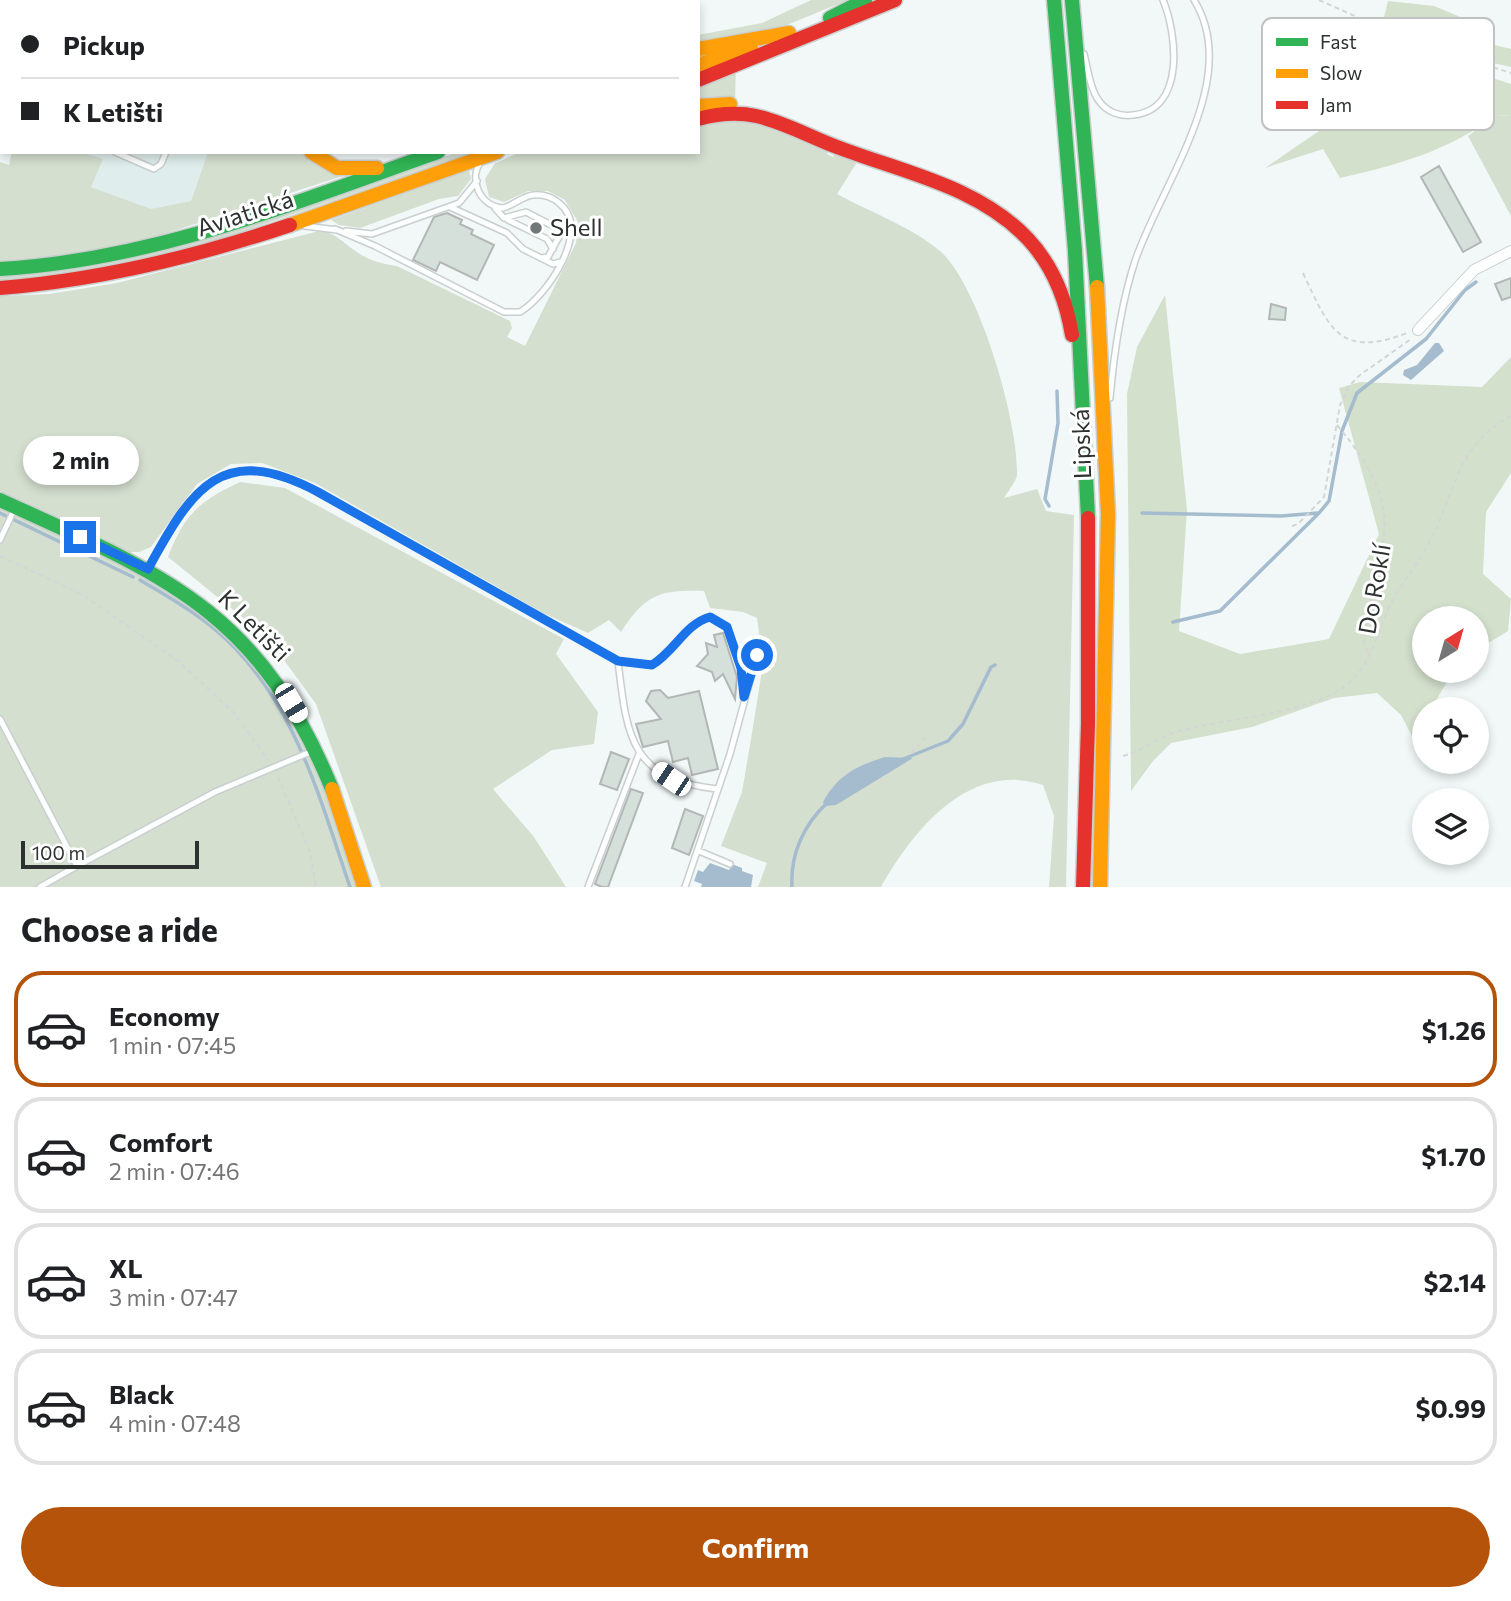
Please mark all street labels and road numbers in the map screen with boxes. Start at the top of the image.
street label: Aviatická [192,183,297,242]
street label: Lipská [1065,408,1096,480]
street label: Do Roklí [1351,540,1396,636]
street label: K Letišti [213,583,297,667]

